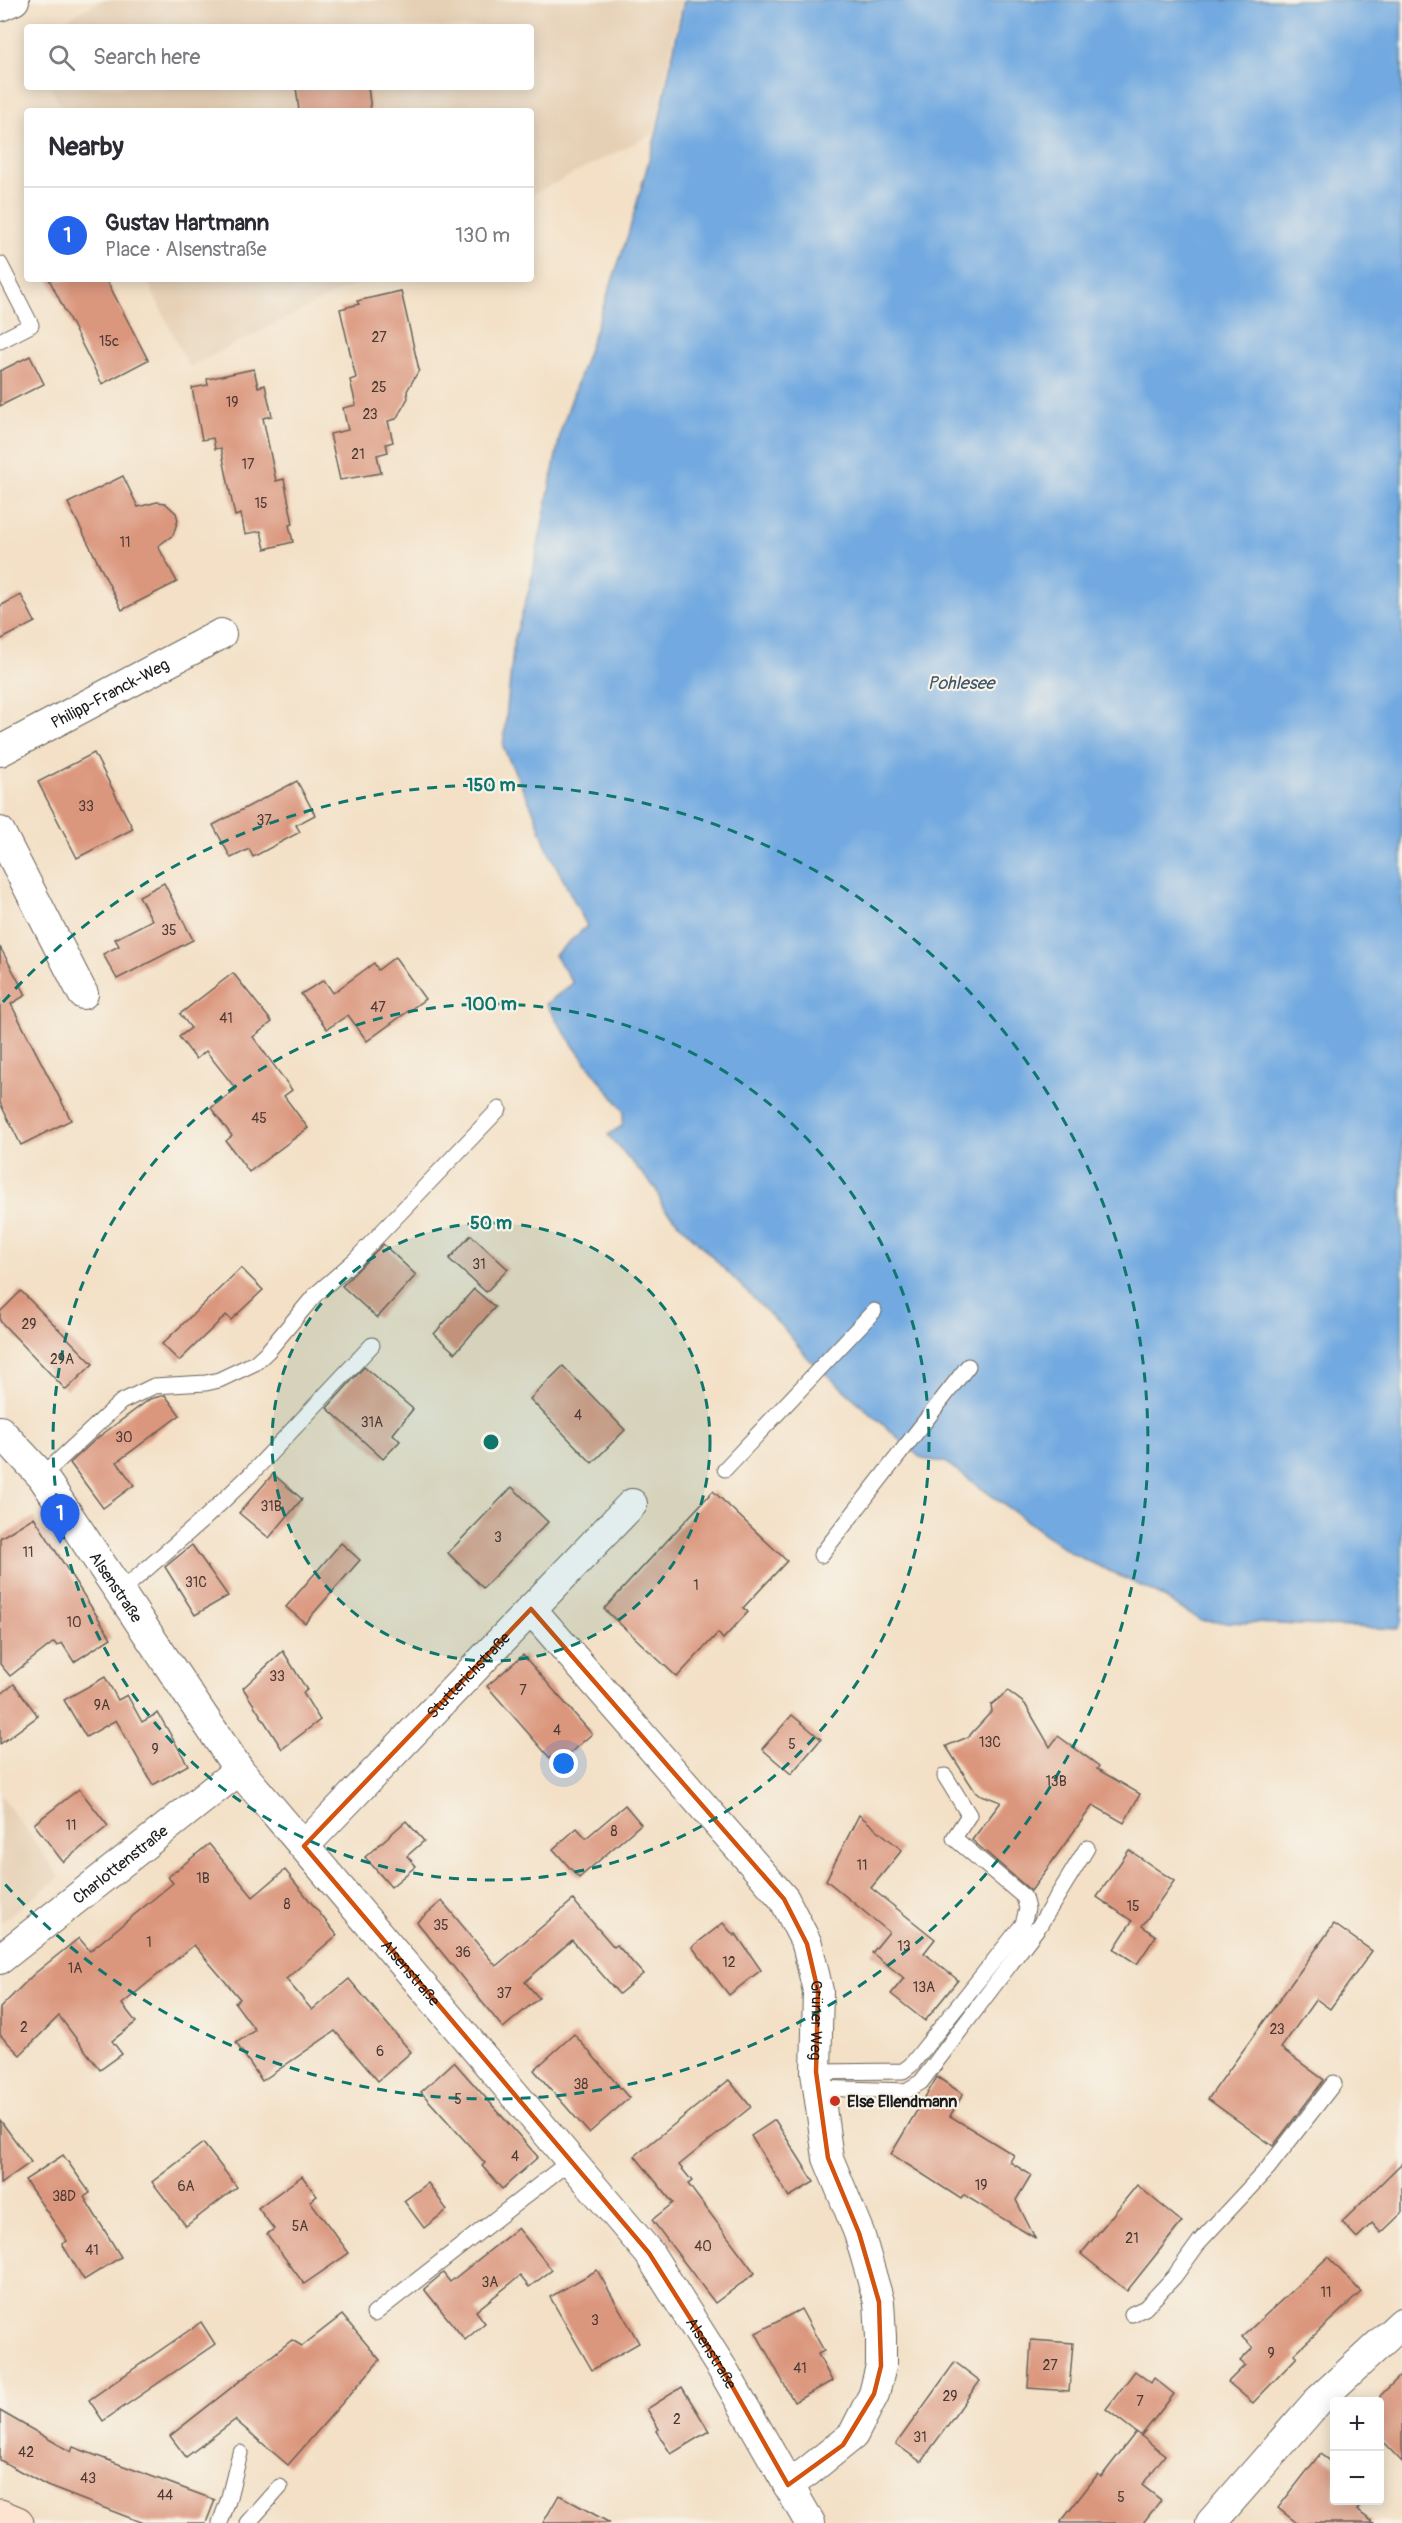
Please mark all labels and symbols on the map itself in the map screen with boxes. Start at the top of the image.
house number: 27 [371,329,387,346]
house number: 15c [99,333,119,350]
house number: 25 [371,379,387,396]
house number: 19 [226,394,238,411]
house number: 23 [362,406,378,423]
house number: 21 [351,446,365,463]
house number: 17 [242,456,255,473]
house number: 15 [254,495,268,512]
house number: 11 [120,534,130,551]
street label: Philipp-Franck-Weg [48,654,172,733]
water label: Pohlesee [928,672,997,695]
text: 150 m [467,774,516,797]
house number: 33 [78,798,94,815]
house number: 37 [256,812,272,829]
house number: 35 [161,922,177,939]
text: 100 m [465,993,517,1016]
house number: 47 [370,999,386,1016]
house number: 41 [219,1010,233,1027]
house number: 45 [251,1110,267,1127]
text: 50 m [470,1212,512,1235]
house number: 31 [472,1256,486,1273]
house number: 29 [21,1316,37,1333]
house number: 29A [50,1351,74,1368]
house number: 4 [574,1407,582,1424]
house number: 31A [361,1414,383,1431]
house number: 30 [115,1429,133,1446]
centre of rings [481,1432,501,1452]
pin: 1 [40,1494,80,1544]
house number: 31B [260,1498,282,1515]
house number: 3 [494,1529,502,1546]
house number: 11 [23,1544,33,1561]
street label: Alsenstraße [85,1548,146,1627]
house number: 31C [185,1574,207,1591]
house number: 1 [693,1577,699,1594]
house number: 10 [66,1614,82,1631]
street label: Stutterichstraße [423,1628,515,1723]
house number: 33 [269,1668,285,1685]
house number: 7 [519,1682,527,1699]
house number: 9A [94,1697,110,1714]
house number: 4 [553,1722,561,1739]
house number: 13C [979,1734,1001,1751]
house number: 5 [788,1736,796,1753]
house number: 9 [151,1741,159,1758]
your location [549,1749,578,1778]
house number: 13B [1045,1773,1067,1790]
house number: 11 [66,1817,76,1834]
street label: Charlottenstraße [69,1821,172,1909]
house number: 8 [610,1823,618,1840]
house number: 11 [857,1857,867,1874]
house number: 1B [196,1870,210,1887]
house number: 8 [283,1896,291,1913]
house number: 15 [1126,1898,1140,1915]
house number: 35 [433,1917,449,1934]
house number: 1 [146,1934,152,1951]
street label: Alsenstraße [376,1936,444,2011]
house number: 13 [897,1938,911,1955]
house number: 36 [455,1944,471,1961]
house number: 12 [722,1954,736,1971]
house number: 1A [68,1960,82,1977]
street label: Grüner Weg [805,1978,827,2061]
house number: 13A [913,1979,935,1996]
house number: 37 [496,1985,512,2002]
house number: 2 [20,2019,28,2036]
house number: 23 [1269,2021,1285,2038]
house number: 6 [376,2043,384,2060]
house number: 38 [574,2076,588,2093]
house number: 5 [454,2091,462,2108]
place label: Else Ellendmann [847,2092,957,2112]
marker: Else Ellendmann [828,2094,842,2108]
house number: 4 [511,2148,519,2165]
house number: 19 [975,2177,987,2194]
house number: 6A [177,2178,195,2195]
house number: 38D [52,2188,76,2205]
house number: 5A [292,2218,308,2235]
house number: 21 [1125,2230,1139,2247]
house number: 40 [694,2238,712,2255]
house number: 41 [85,2242,99,2259]
house number: 3A [482,2274,498,2291]
house number: 11 [1321,2284,1331,2301]
house number: 3 [591,2312,599,2329]
street label: Alsenstraße [681,2314,741,2393]
house number: 9 [1267,2345,1275,2362]
house number: 27 [1042,2357,1058,2374]
house number: 41 [793,2360,807,2377]
house number: 29 [942,2388,958,2405]
house number: 7 [1136,2393,1144,2410]
house number: 2 [673,2411,681,2428]
house number: 31 [913,2429,927,2446]
house number: 42 [18,2444,34,2461]
house number: 43 [80,2470,96,2487]
house number: 44 [157,2487,173,2504]
house number: 5 [1117,2489,1125,2506]

